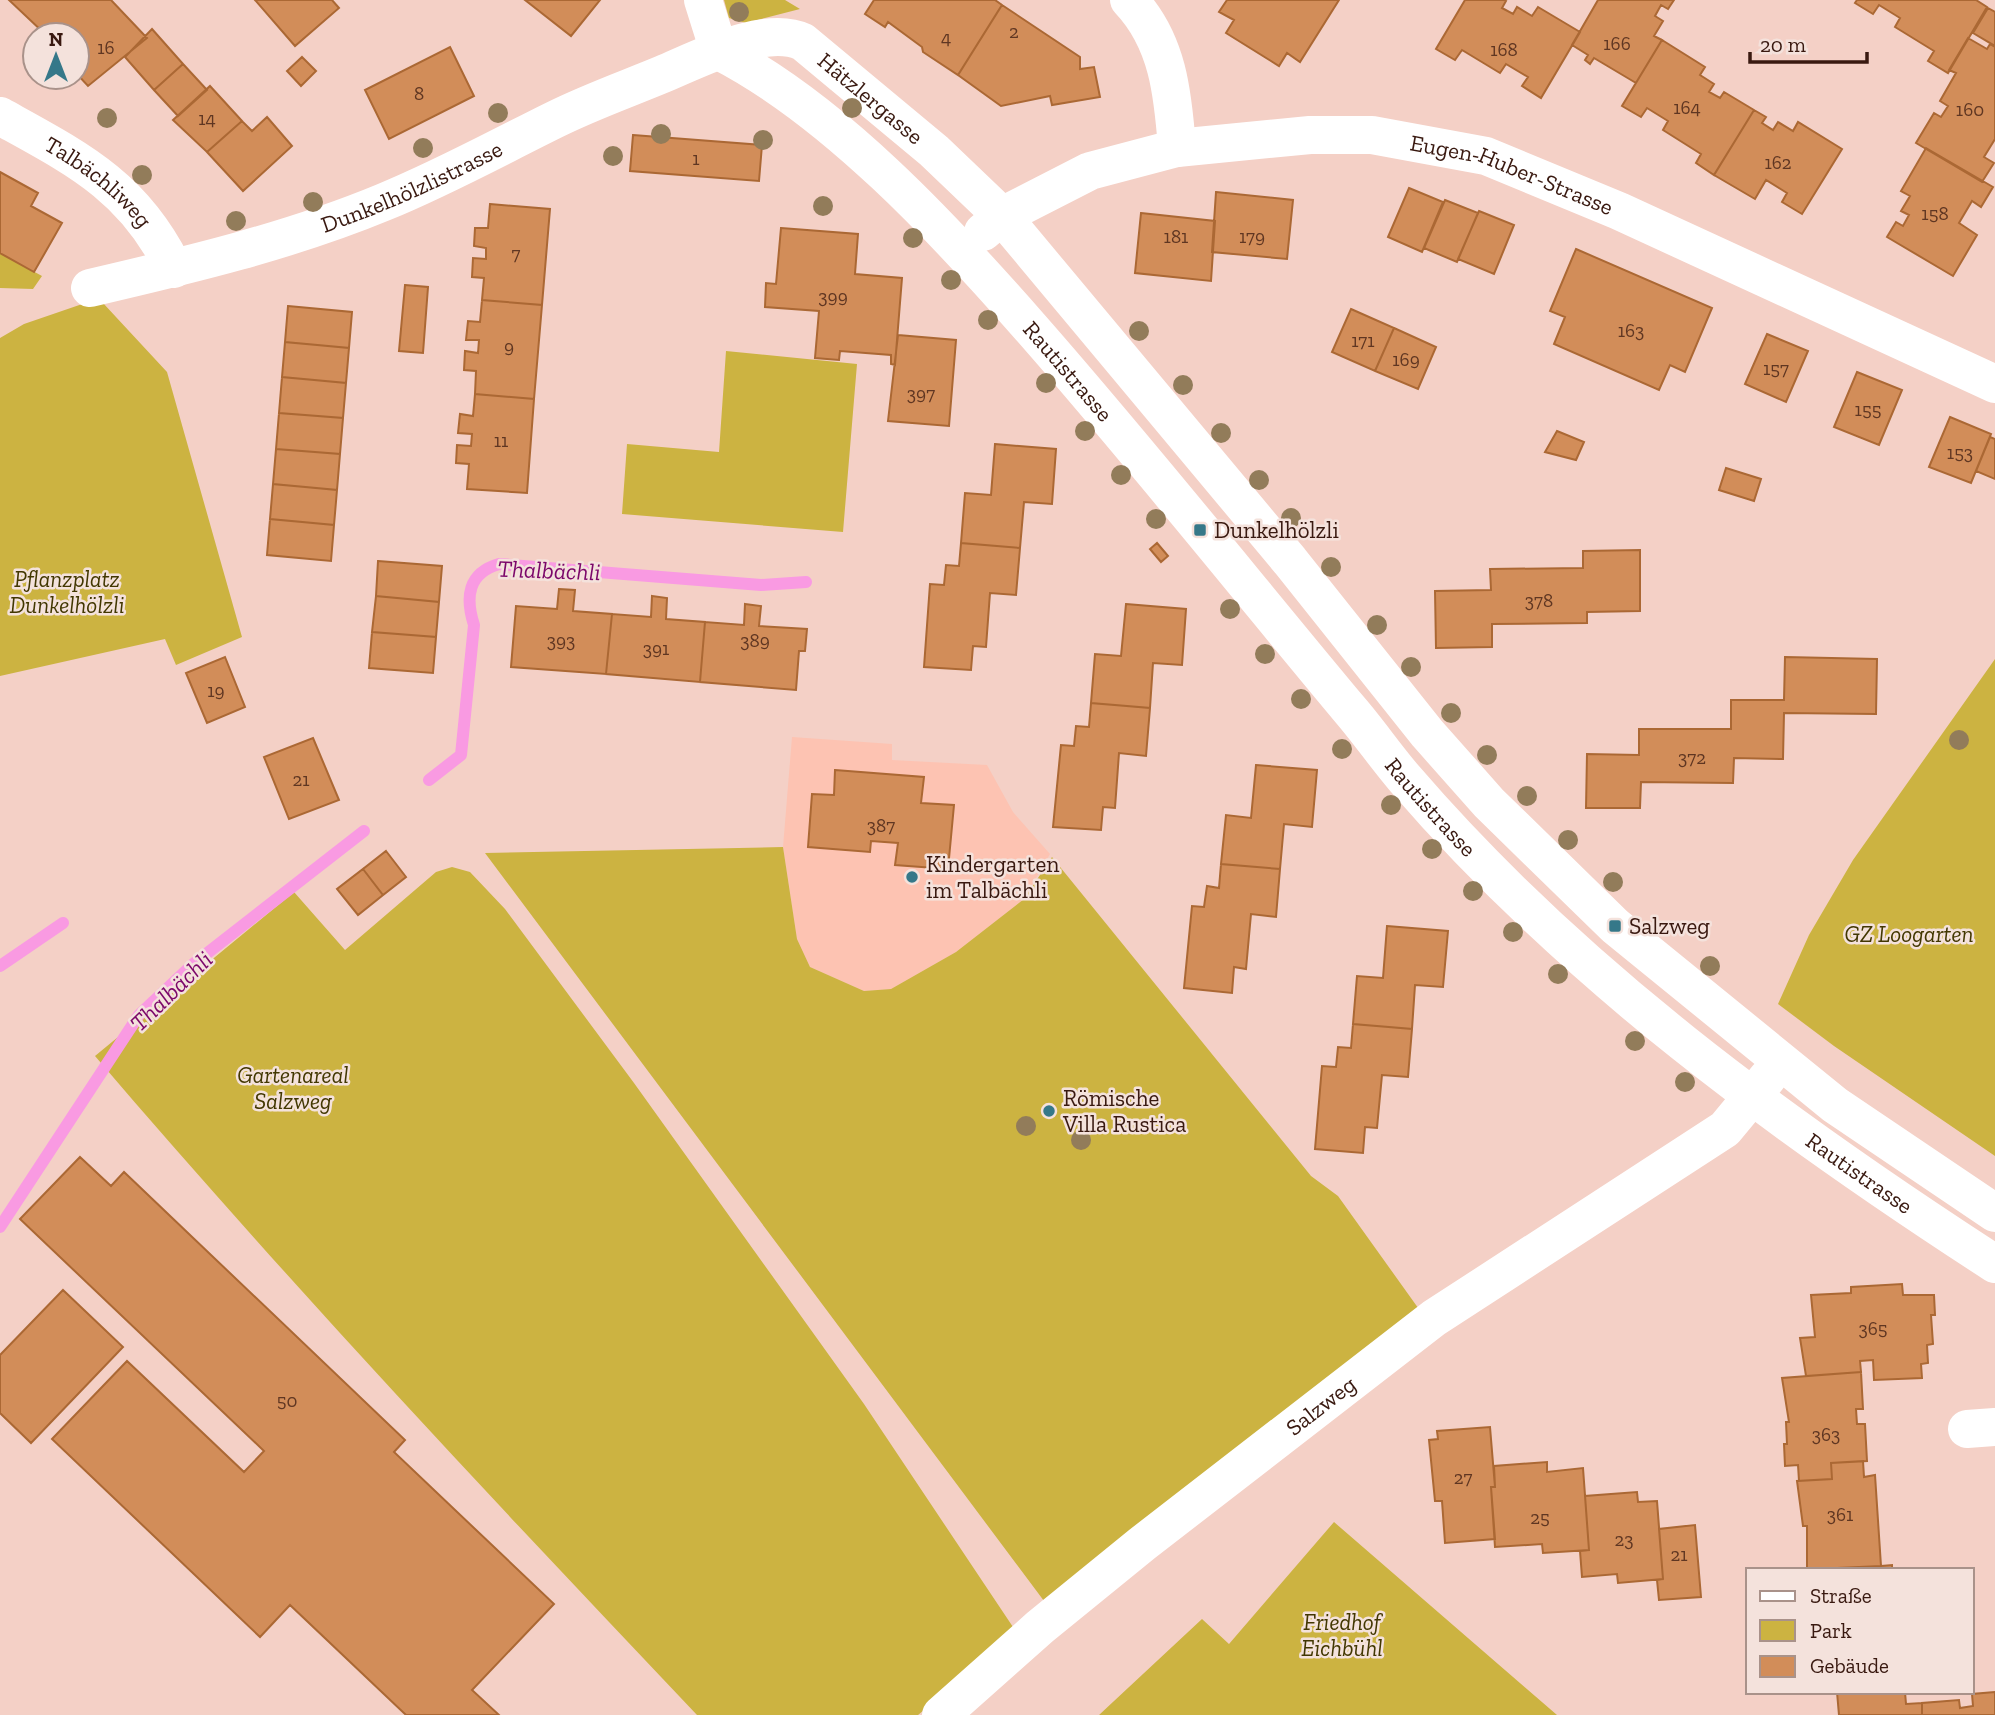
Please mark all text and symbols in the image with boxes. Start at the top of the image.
house number: 2 [1009,20,1019,43]
north arrow [21,21,91,91]
scale bar [1750,21,1867,65]
house number: 4 [941,26,951,49]
text: N [49,28,63,51]
house number: 166 [1603,32,1631,55]
text: 20 m [1760,32,1806,57]
house number: 16 [97,36,115,59]
house number: 168 [1490,38,1518,61]
street label: Hätzlergasse [812,46,929,150]
house number: 8 [414,82,424,105]
house number: 164 [1673,96,1701,119]
house number: 160 [1956,98,1984,121]
house number: 14 [198,107,216,130]
street label: Eugen-Huber-Strasse [1408,128,1617,221]
street label: Talbächliweg [40,130,159,233]
street label: Dunkelhölzlistrasse [317,134,507,239]
house number: 1 [692,147,700,170]
house number: 162 [1764,151,1792,174]
house number: 158 [1921,202,1949,225]
house number: 181 [1164,225,1188,248]
house number: 179 [1239,225,1265,248]
house number: 7 [512,242,521,265]
house number: 399 [818,285,848,308]
street label: Rautistrasse [1017,315,1119,427]
house number: 163 [1618,319,1644,342]
house number: 171 [1351,329,1375,352]
house number: 9 [504,335,514,358]
house number: 169 [1392,348,1420,371]
house number: 157 [1763,357,1789,380]
house number: 397 [907,382,935,405]
house number: 155 [1855,398,1881,421]
house number: 11 [494,429,508,452]
house number: 153 [1947,441,1973,464]
place label: Dunkelhölzli [1214,516,1339,544]
marker: Dunkelhölzli [1192,522,1208,538]
water label: Thalbächli [497,554,601,586]
park label: Pflanzplatz Dunkelhölzli [9,565,125,619]
house number: 378 [1525,589,1553,612]
house number: 393 [547,629,575,652]
house number: 389 [740,629,770,652]
house number: 391 [643,637,669,660]
house number: 19 [207,679,225,702]
house number: 372 [1678,746,1706,769]
street label: Rautistrasse [1379,752,1482,862]
house number: 21 [292,768,310,791]
house number: 387 [867,814,895,837]
place label: Kindergarten im Talbächli [926,850,1059,904]
marker: Kindergarten im Talbächli [904,869,920,885]
place label: Salzweg [1629,912,1710,940]
marker: Salzweg [1607,918,1623,934]
park label: GZ Loogarten [1844,920,1974,948]
water label: Thalbächli [124,945,218,1037]
park label: Gartenareal Salzweg [237,1061,349,1115]
place label: Römische Villa Rustica [1062,1084,1186,1138]
marker: Römische Villa Rustica [1041,1103,1057,1119]
street label: Rautistrasse [1801,1126,1918,1220]
house number: 365 [1858,1317,1888,1340]
street label: Salzweg [1280,1370,1362,1441]
house number: 50 [277,1389,297,1412]
house number: 363 [1812,1423,1840,1446]
house number: 27 [1454,1466,1472,1489]
house number: 361 [1827,1503,1853,1526]
house number: 25 [1530,1506,1550,1529]
house number: 23 [1614,1528,1634,1551]
house number: 21 [1670,1543,1688,1566]
legend [1746,1568,1974,1694]
text: Straße [1810,1583,1872,1608]
park label: Friedhof Eichbühl [1301,1608,1384,1662]
text: Park [1810,1618,1852,1643]
text: Gebäude [1810,1653,1889,1678]

